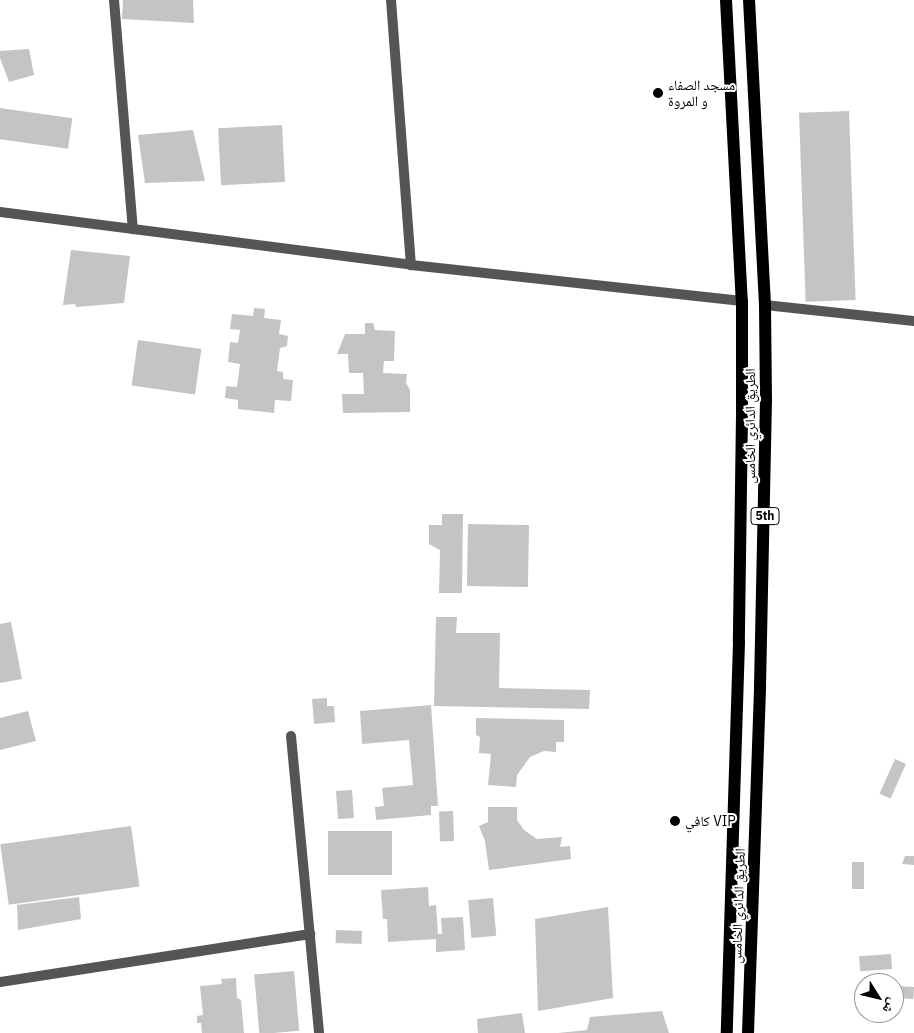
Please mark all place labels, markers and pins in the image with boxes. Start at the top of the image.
place label: مسجد الصفاء و المروة [668,77,735,110]
marker: مسجد الصفاء و المروة [652,87,664,99]
place label: كافي VIP [685,813,736,829]
marker: كافي VIP [669,815,681,827]

